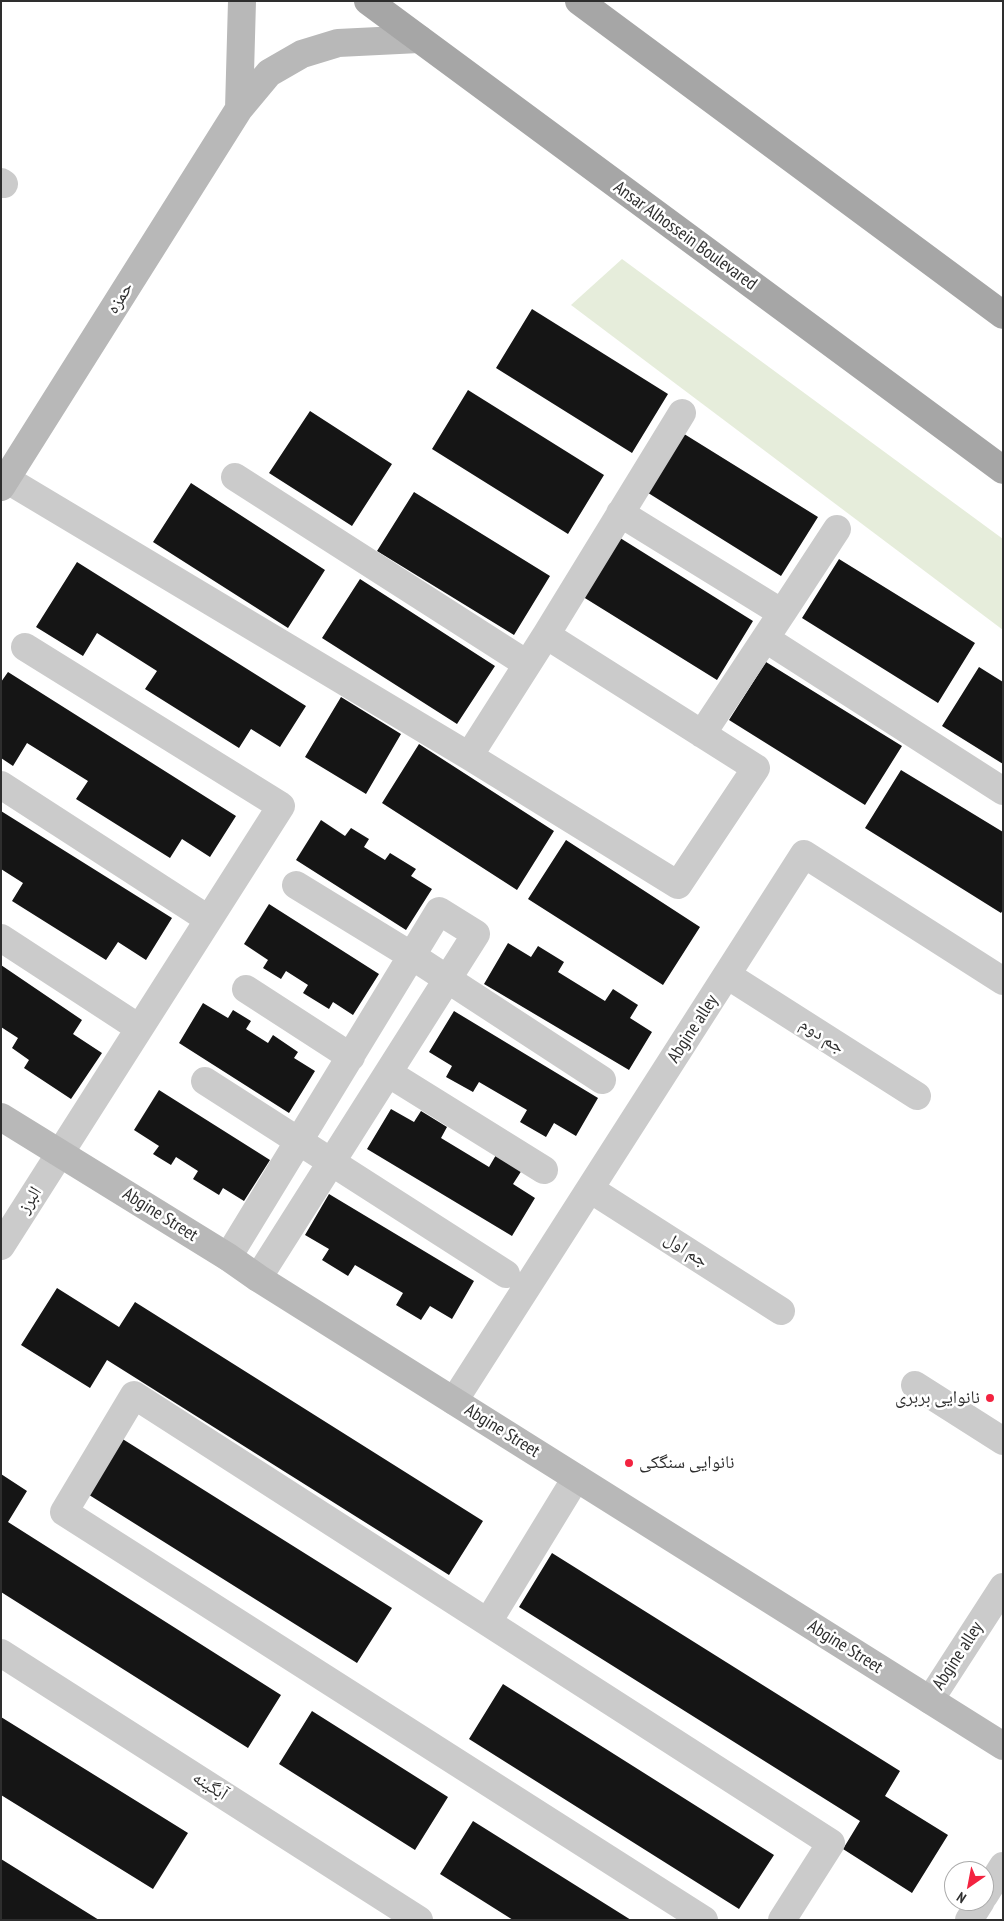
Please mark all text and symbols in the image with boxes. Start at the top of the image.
street label: Ansar Alhossein Boulevared [609,177,761,295]
street label: حمزه [102,278,138,318]
street label: Abgine alley [663,991,723,1067]
street label: جم دوم [795,1013,849,1059]
street label: البرز [14,1183,46,1217]
street label: Abgine Street [118,1183,202,1247]
street label: جم اول [660,1228,712,1272]
place label: نانوایی بربری [895,1387,980,1409]
marker: نانوایی بربری [984,1392,996,1404]
street label: Abgine Street [460,1399,544,1463]
place label: نانوایی سنگکی [639,1452,735,1474]
marker: نانوایی سنگکی [623,1457,635,1469]
street label: Abgine Street [803,1615,887,1679]
street label: Abgine alley [928,1618,988,1694]
street label: آبگینه [188,1767,232,1805]
north arrow [944,1861,994,1911]
text: N [953,1888,969,1907]

